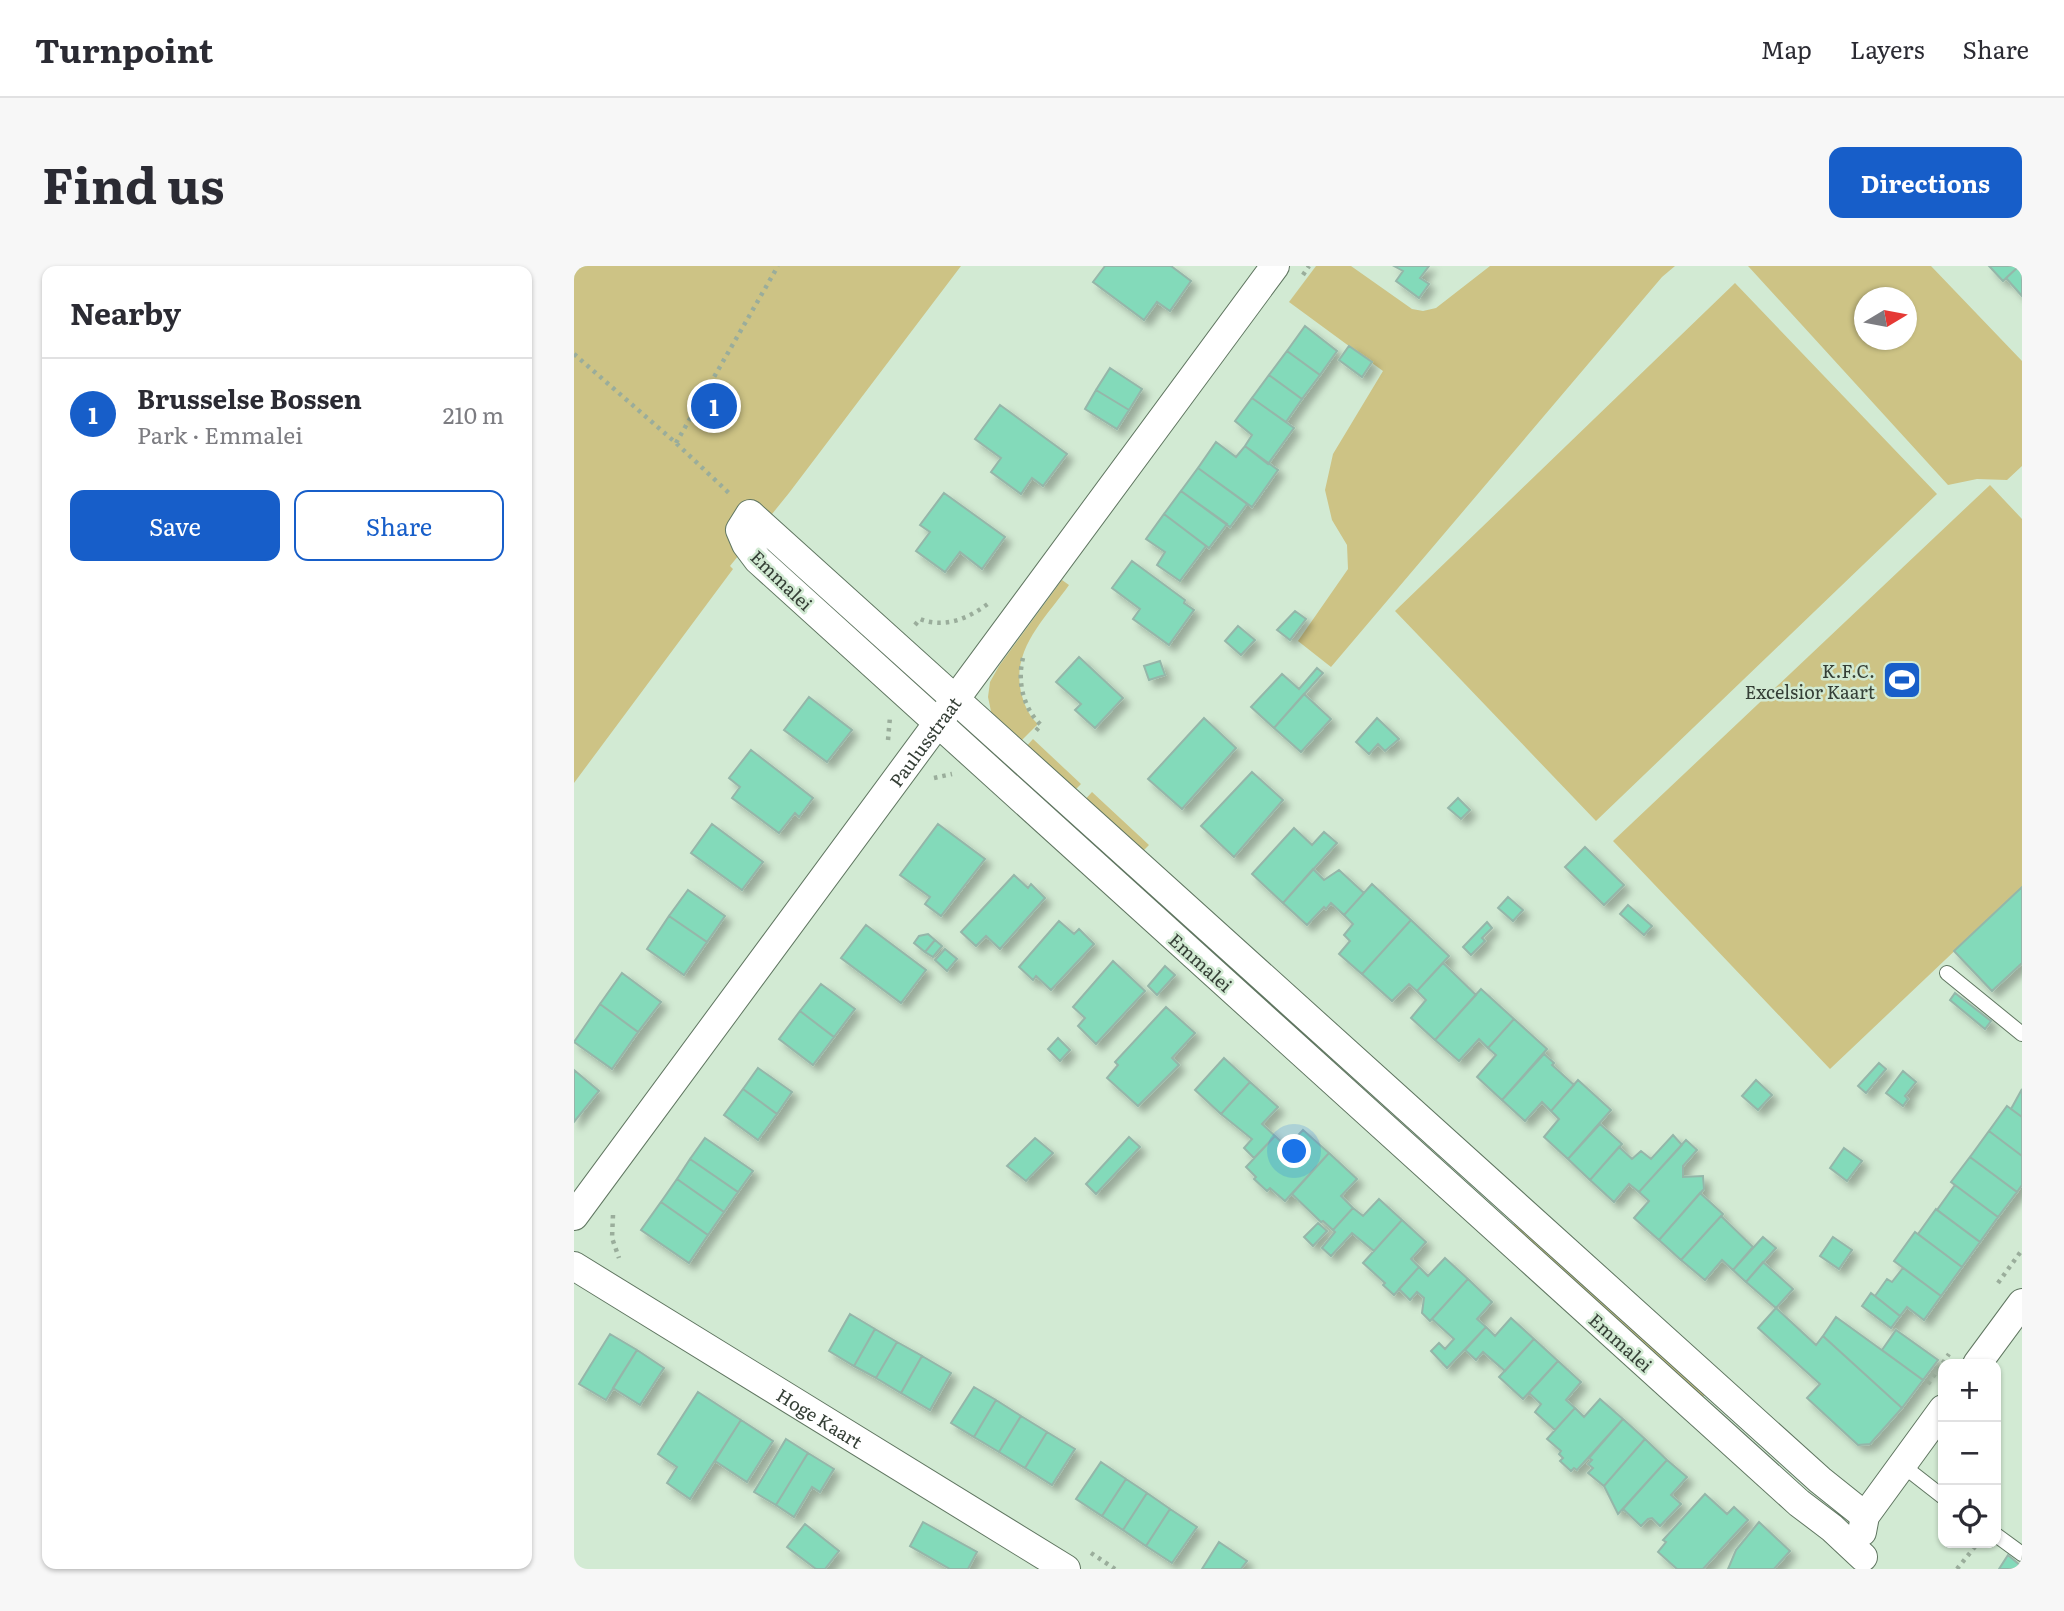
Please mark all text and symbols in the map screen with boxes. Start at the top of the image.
text: Turnpoint [35,24,213,73]
text: Map [1761,31,1812,66]
text: Layers [1850,31,1924,66]
text: Share [1962,31,2029,66]
text: Find us [42,146,225,219]
button: Directions [1829,147,2022,218]
north arrow [1854,287,1917,350]
text: Nearby [70,290,181,334]
text: Brusselse Bossen [137,378,362,417]
pin: 1 [691,380,737,432]
text: 1 [88,397,98,431]
text: 210 m [443,397,504,431]
text: Park · Emmalei [137,417,303,451]
button: Save [70,490,280,561]
button: Share [294,490,504,561]
street label: Emmalei [745,544,819,616]
place label: K.F.C. Excelsior Kaart [1745,657,1876,705]
sports icon: K.F.C. Excelsior Kaart [1881,659,1923,701]
street label: Paulusstraat [882,690,967,792]
street label: Emmalei [1163,926,1239,998]
your location [1277,1134,1311,1168]
street label: Emmalei [1583,1306,1659,1378]
map controls [1938,1359,2001,1548]
button: + [1938,1359,2001,1422]
street label: Hoge Kaart [772,1381,869,1455]
button: − [1938,1422,2001,1485]
button: locate [1938,1485,2001,1548]

